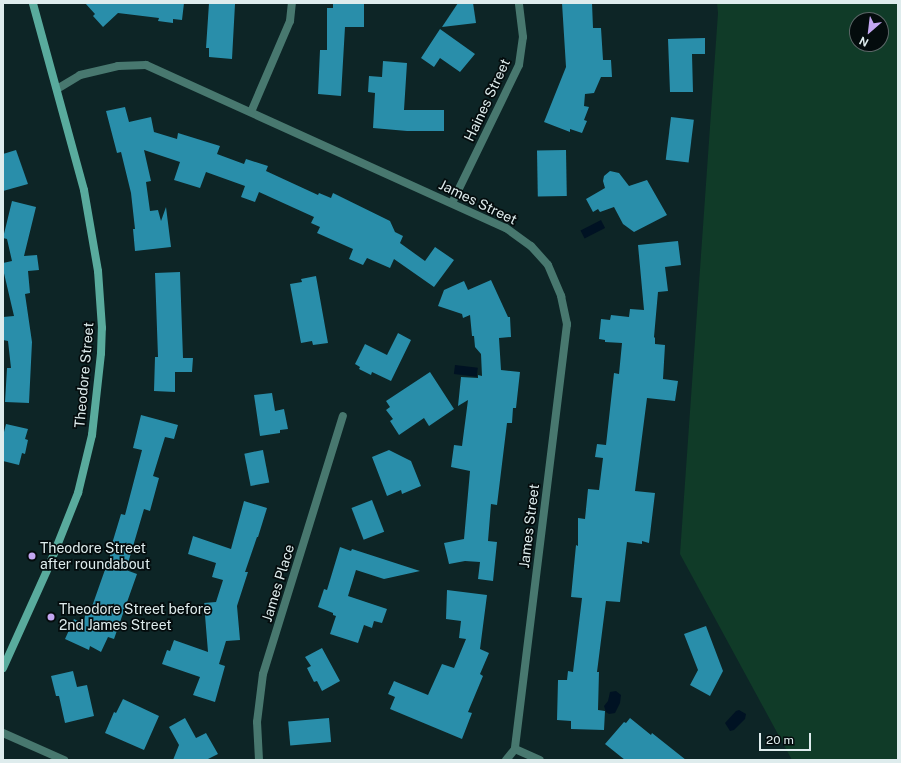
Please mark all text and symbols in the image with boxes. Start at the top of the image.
north arrow [849,12,889,52]
text: N [857,34,870,49]
street label: Haines Street [461,56,513,144]
street label: James Street [436,176,520,228]
street label: Theodore Street [71,321,97,429]
street label: James Street [516,483,542,569]
place label: Theodore Street after roundabout [40,540,150,572]
street label: James Place [258,542,298,624]
marker: Theodore Street after roundabout [27,551,37,561]
place label: Theodore Street before 2nd James Street [59,601,211,634]
marker: Theodore Street before 2nd James Street [46,612,56,622]
scale bar [761,725,813,751]
text: 20 m [766,733,794,747]

